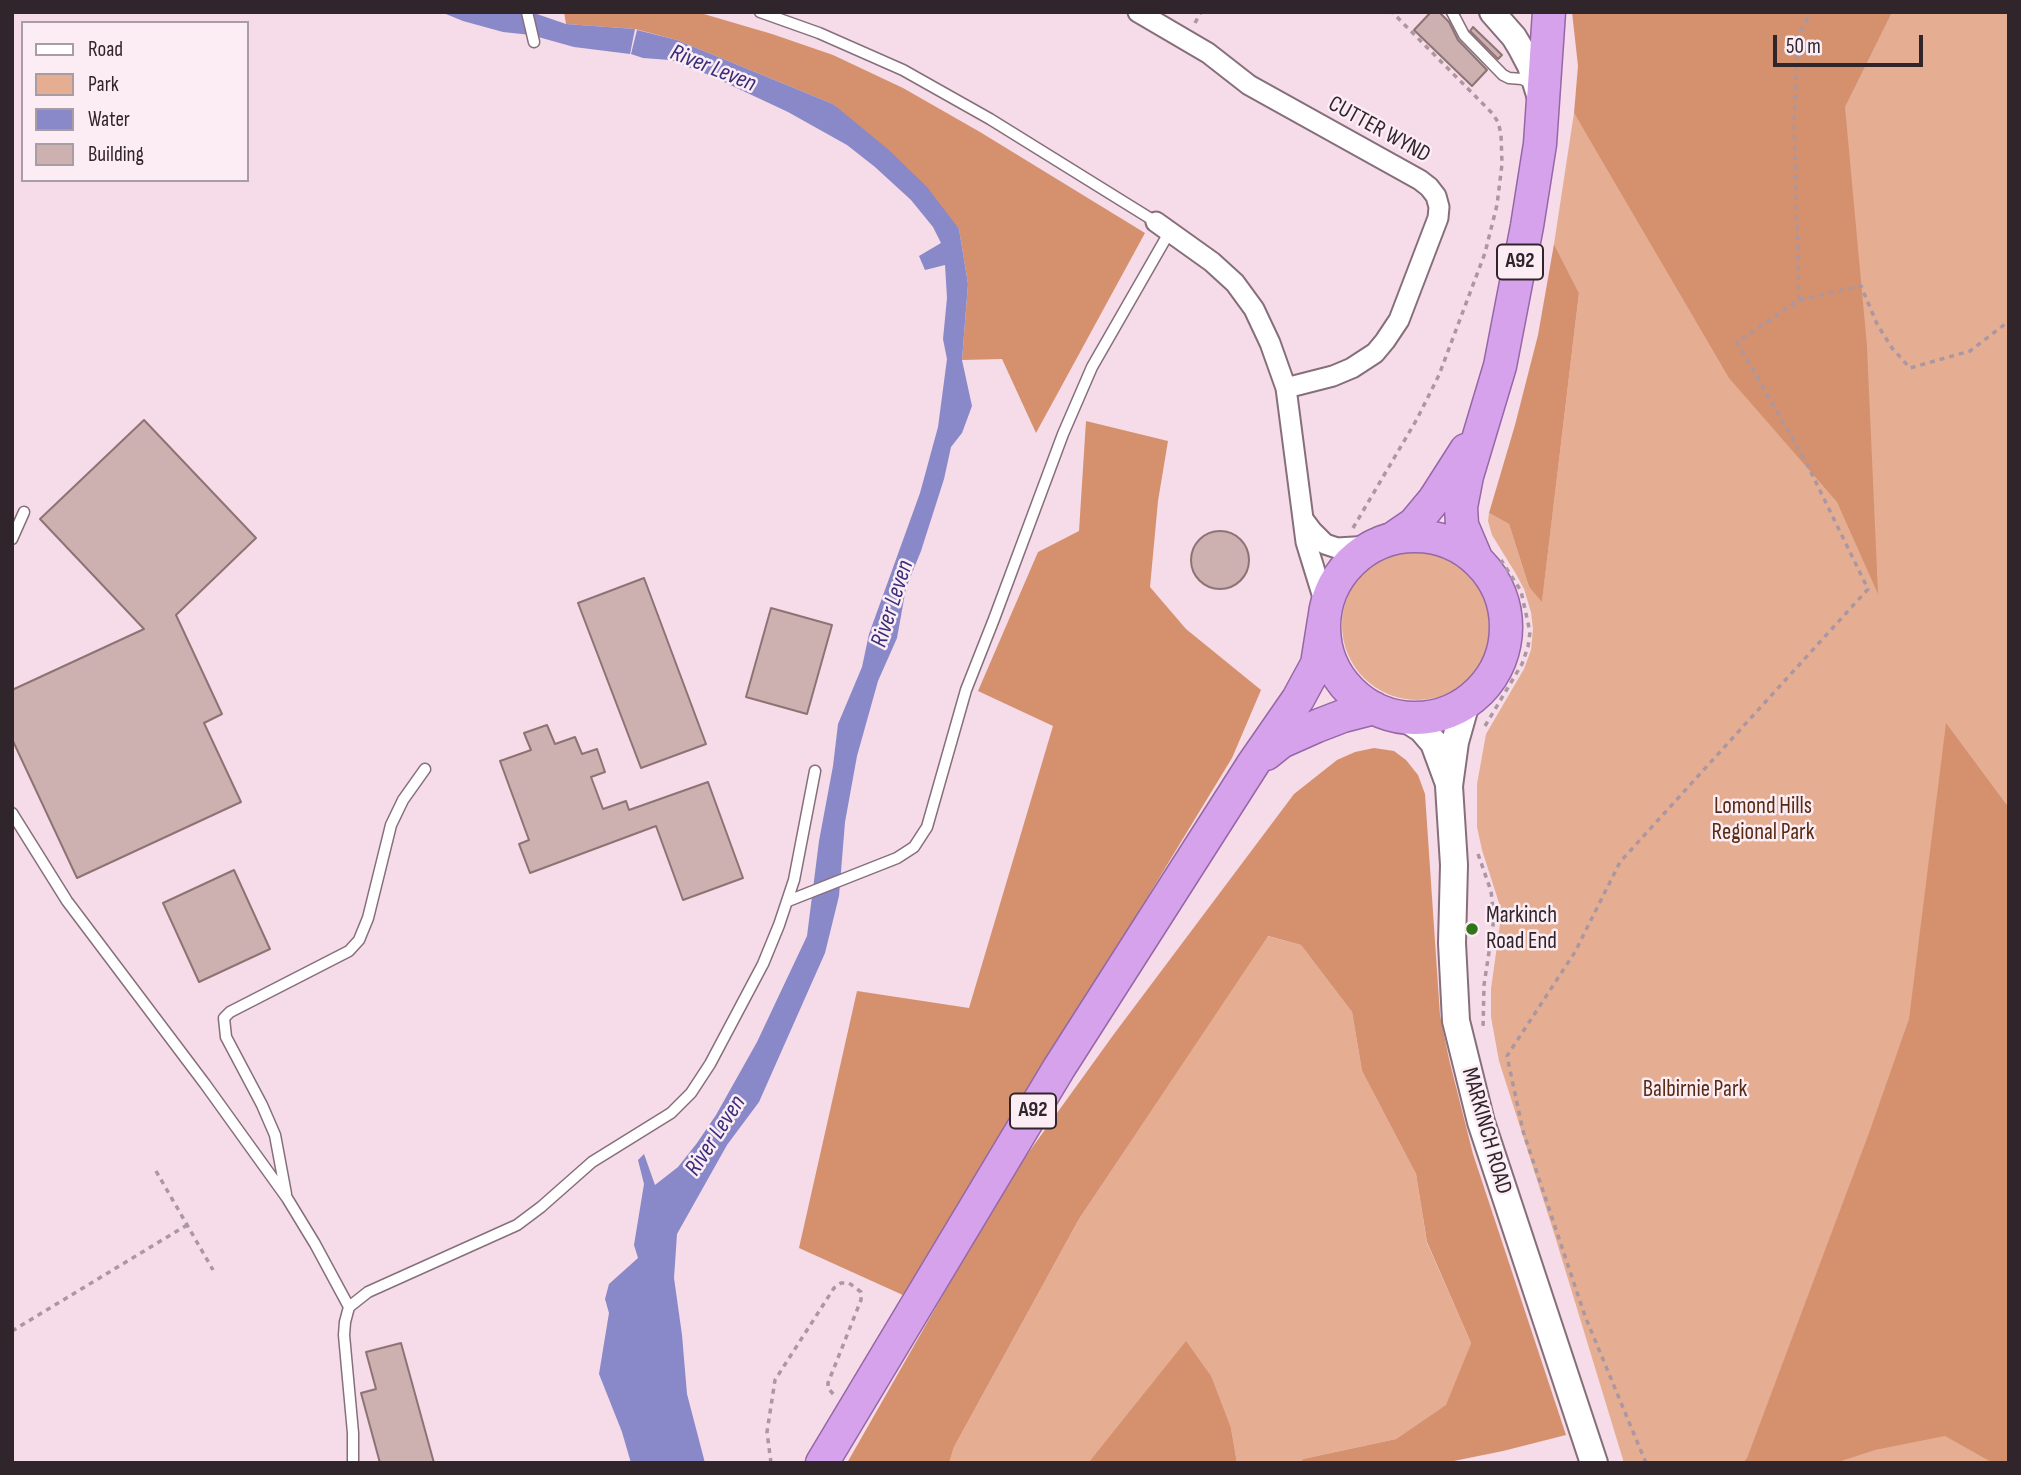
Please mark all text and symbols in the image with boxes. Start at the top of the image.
legend [21,21,248,182]
scale bar [1776,21,1926,65]
text: 50 m [1786,34,1821,59]
text: Road [88,37,123,62]
water label: River Leven [666,39,760,99]
text: Park [88,72,119,97]
street label: CUTTER WYND [1323,91,1435,169]
text: Water [88,107,130,132]
text: Building [88,142,144,167]
road number: A92 [1497,244,1543,280]
water label: River Leven [865,557,921,651]
park label: Lomond Hills Regional Park [1712,793,1814,847]
place label: Markinch Road End [1486,902,1557,956]
marker: Markinch Road End [1464,921,1480,937]
street label: MARKINCH ROAD [1455,1065,1517,1197]
park label: Balbirnie Park [1643,1076,1747,1104]
water label: River Leven [679,1090,753,1182]
road number: A92 [1010,1094,1056,1128]

